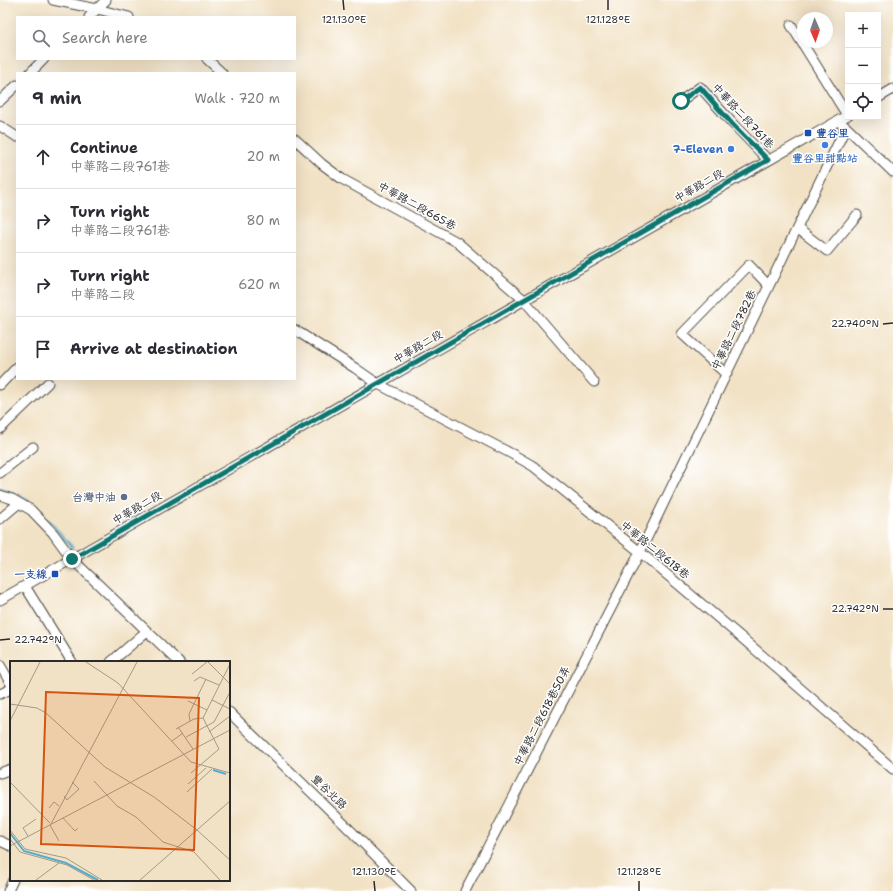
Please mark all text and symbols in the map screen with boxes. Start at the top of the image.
north arrow [797,12,833,48]
map controls [845,12,881,120]
button: + [845,12,881,48]
text: 121.130°E [322,13,366,26]
text: 121.128°E [586,13,630,26]
search box [16,16,296,60]
icon: search [30,27,52,49]
text: Search here [62,28,148,48]
button: − [845,48,881,84]
street label: 中華路二段761巷 [709,80,777,152]
button: locate [845,84,881,120]
text: 9 min [32,87,82,109]
text: Walk · 720 m [195,90,280,107]
route start [672,92,690,110]
place label: 豐谷里 [816,126,849,141]
marker: 豐谷里 [803,128,813,138]
text: Continue [70,138,138,158]
marker: 豐谷里甜點站 [820,140,830,150]
place label: 7-Eleven [673,142,724,157]
marker: 7-Eleven [726,144,736,154]
icon: ahead [32,146,54,168]
text: 20 m [247,148,280,165]
place label: 豐谷里甜點站 [792,151,858,166]
text: 中華路二段761巷 [70,158,170,175]
street label: 中華路二段 [671,166,727,206]
street label: 中華路二段665巷 [375,178,459,234]
text: Turn right [70,202,150,222]
icon: right [32,210,54,232]
text: 80 m [246,212,280,229]
text: 中華路二段761巷 [70,222,170,239]
text: Turn right [70,266,150,286]
icon: right [32,274,54,296]
text: 620 m [238,276,280,293]
text: 中華路二段 [70,286,135,303]
street label: 中華路二段782巷 [708,287,760,373]
text: 22.740°N [831,317,879,330]
street label: 中華路二段 [390,327,446,367]
icon: arrive [32,338,54,360]
text: Arrive at destination [70,339,238,359]
street label: 中華路二段 [109,488,165,528]
place label: 台灣中油 [72,490,116,505]
marker: 台灣中油 [119,492,129,502]
street label: 中華路二段618巷 [617,517,693,583]
route end [63,550,81,568]
place label: 一支線 [14,567,47,582]
marker: 一支線 [50,569,60,579]
text: 22.742°N [831,602,879,615]
text: 22.742°N [14,633,62,646]
inset map [10,661,230,881]
street label: 中華路二段618巷50弄 [510,663,574,769]
street label: 豐谷北路 [308,771,350,813]
text: 121.130°E [352,865,396,878]
text: 121.128°E [617,865,661,878]

